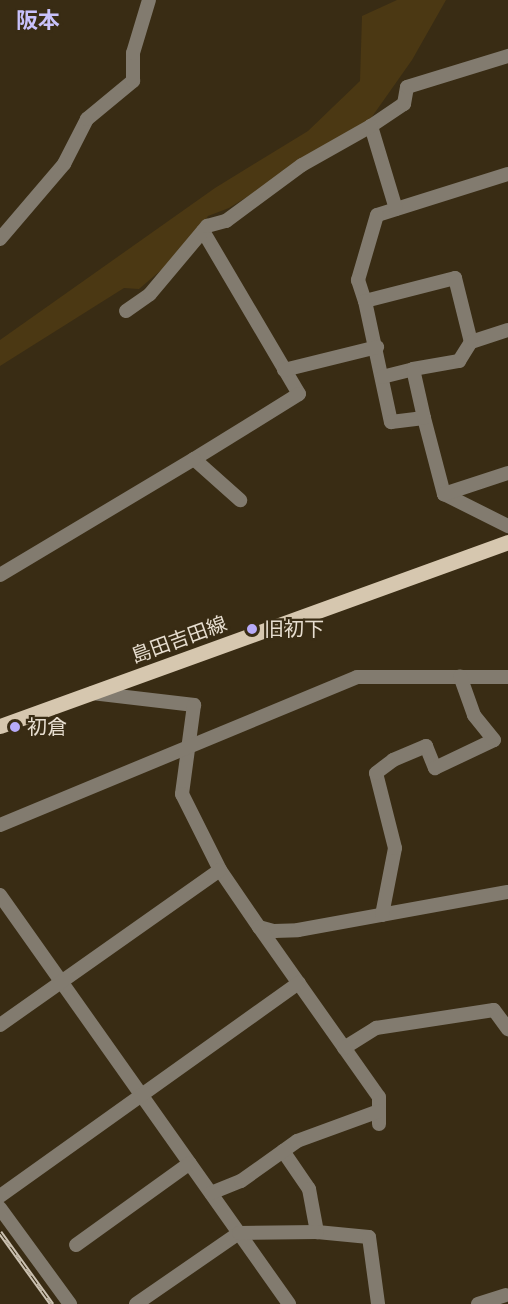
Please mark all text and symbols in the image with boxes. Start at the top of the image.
district label: 阪本 [16,8,60,34]
street label: 島田吉田線 [128,612,230,668]
place label: 旧初下 [264,617,324,641]
marker: 旧初下 [245,622,259,636]
place label: 初倉 [27,715,67,739]
marker: 初倉 [8,720,22,734]

